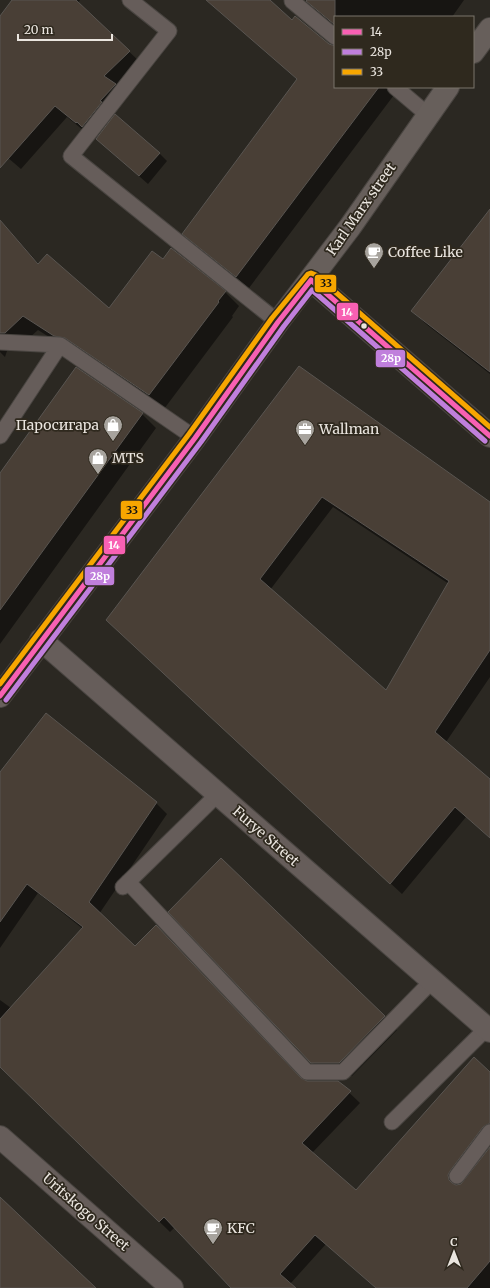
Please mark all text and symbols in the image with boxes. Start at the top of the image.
scale bar [18,16,112,42]
legend [334,16,474,88]
text: 20 m [24,22,53,37]
text: 14 [370,24,383,39]
text: 28р [370,44,392,59]
text: 33 [370,64,383,79]
street label: Karl Marx street [322,159,400,259]
cafe icon: Coffee Like [363,241,385,269]
place label: Coffee Like [388,243,463,261]
line badge: 33 [314,274,337,293]
text: 33 [320,276,332,290]
line badge: 14 [336,302,359,321]
text: 14 [341,305,353,319]
unlabelled marker [359,321,369,331]
line badge: 28р [375,349,406,368]
text: 28р [381,351,401,365]
shop icon: Паросигара [102,414,124,442]
place label: Паросигара [16,416,99,434]
office icon: Wallman [294,418,316,446]
place label: Wallman [318,420,379,438]
shop icon: MTS [87,447,109,475]
place label: MTS [112,449,144,467]
line badge: 33 [120,500,143,520]
text: 33 [126,503,138,517]
line badge: 14 [103,535,126,555]
text: 14 [108,538,120,552]
line badge: 28р [84,566,115,586]
text: 28р [90,569,110,583]
street label: Furye Street [229,802,303,870]
street label: Uritskogo Street [39,1169,134,1255]
cafe icon: KFC [202,1217,224,1245]
place label: KFC [227,1219,255,1237]
north arrow [434,1232,474,1272]
text: С [450,1235,458,1249]

